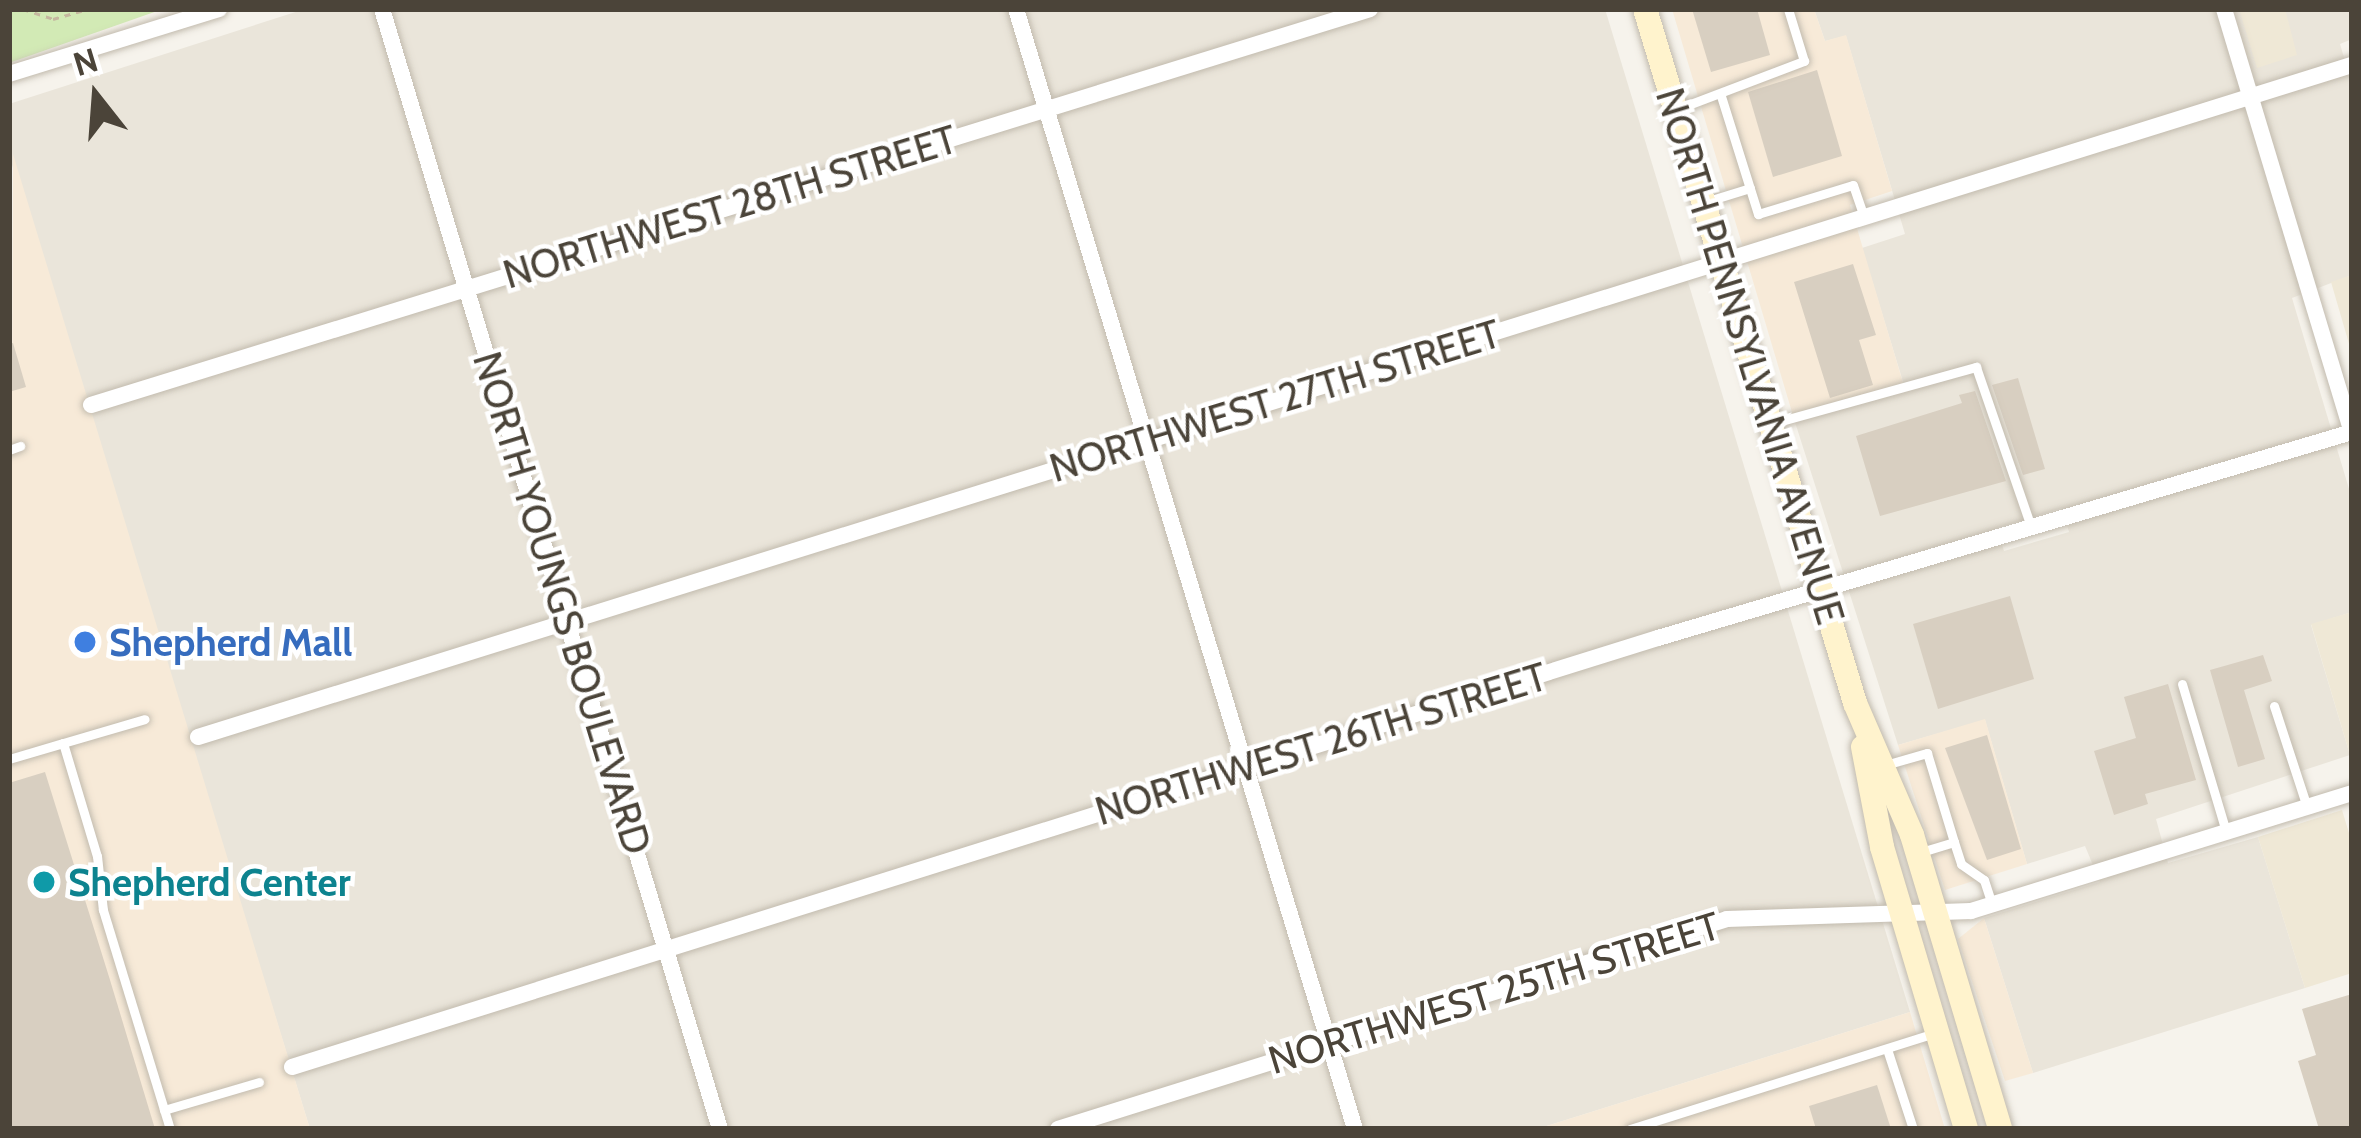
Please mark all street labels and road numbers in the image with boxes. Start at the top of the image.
street label: NORTH PENNSYLVANIA AVENUE [1646,82,1854,630]
street label: NORTHWEST 28TH STREET [498,116,962,298]
street label: NORTHWEST 27TH STREET [1044,310,1506,492]
street label: NORTH YOUNGS BOULEVARD [463,346,661,860]
street label: NORTHWEST 26TH STREET [1090,653,1552,835]
street label: NORTHWEST 25TH STREET [1263,902,1725,1084]

